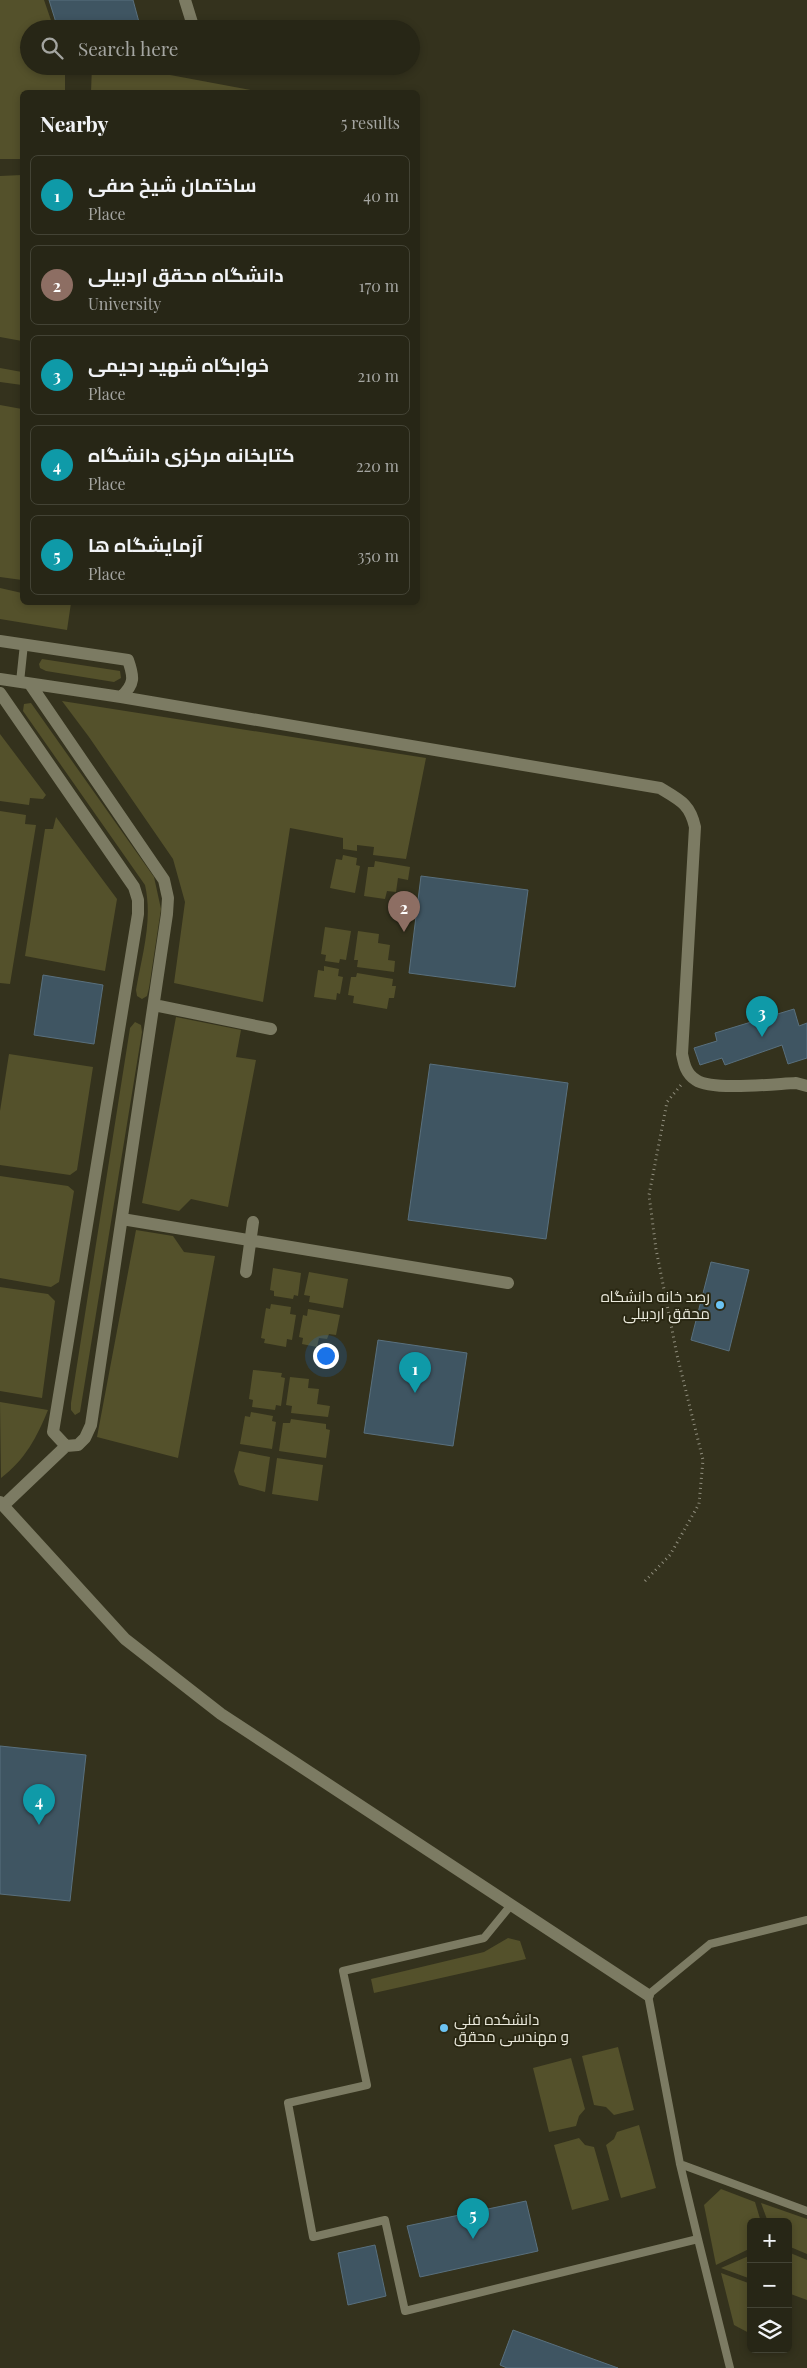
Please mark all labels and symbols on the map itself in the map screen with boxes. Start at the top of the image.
pin: 2 [388,891,420,932]
pin: 3 [746,996,778,1037]
place label: رصد خانه دانشگاه محقق اردبیلی [601,1286,710,1324]
marker: رصد خانه دانشگاه محقق اردبیلی [714,1299,726,1311]
your location [313,1343,339,1369]
pin: 1 [399,1352,431,1393]
pin: 4 [23,1784,55,1825]
place label: دانشکده فنی و مهندسی محقق [454,2009,569,2047]
marker: دانشکده فنی و مهندسی محقق [438,2022,450,2034]
pin: 5 [457,2198,489,2239]

